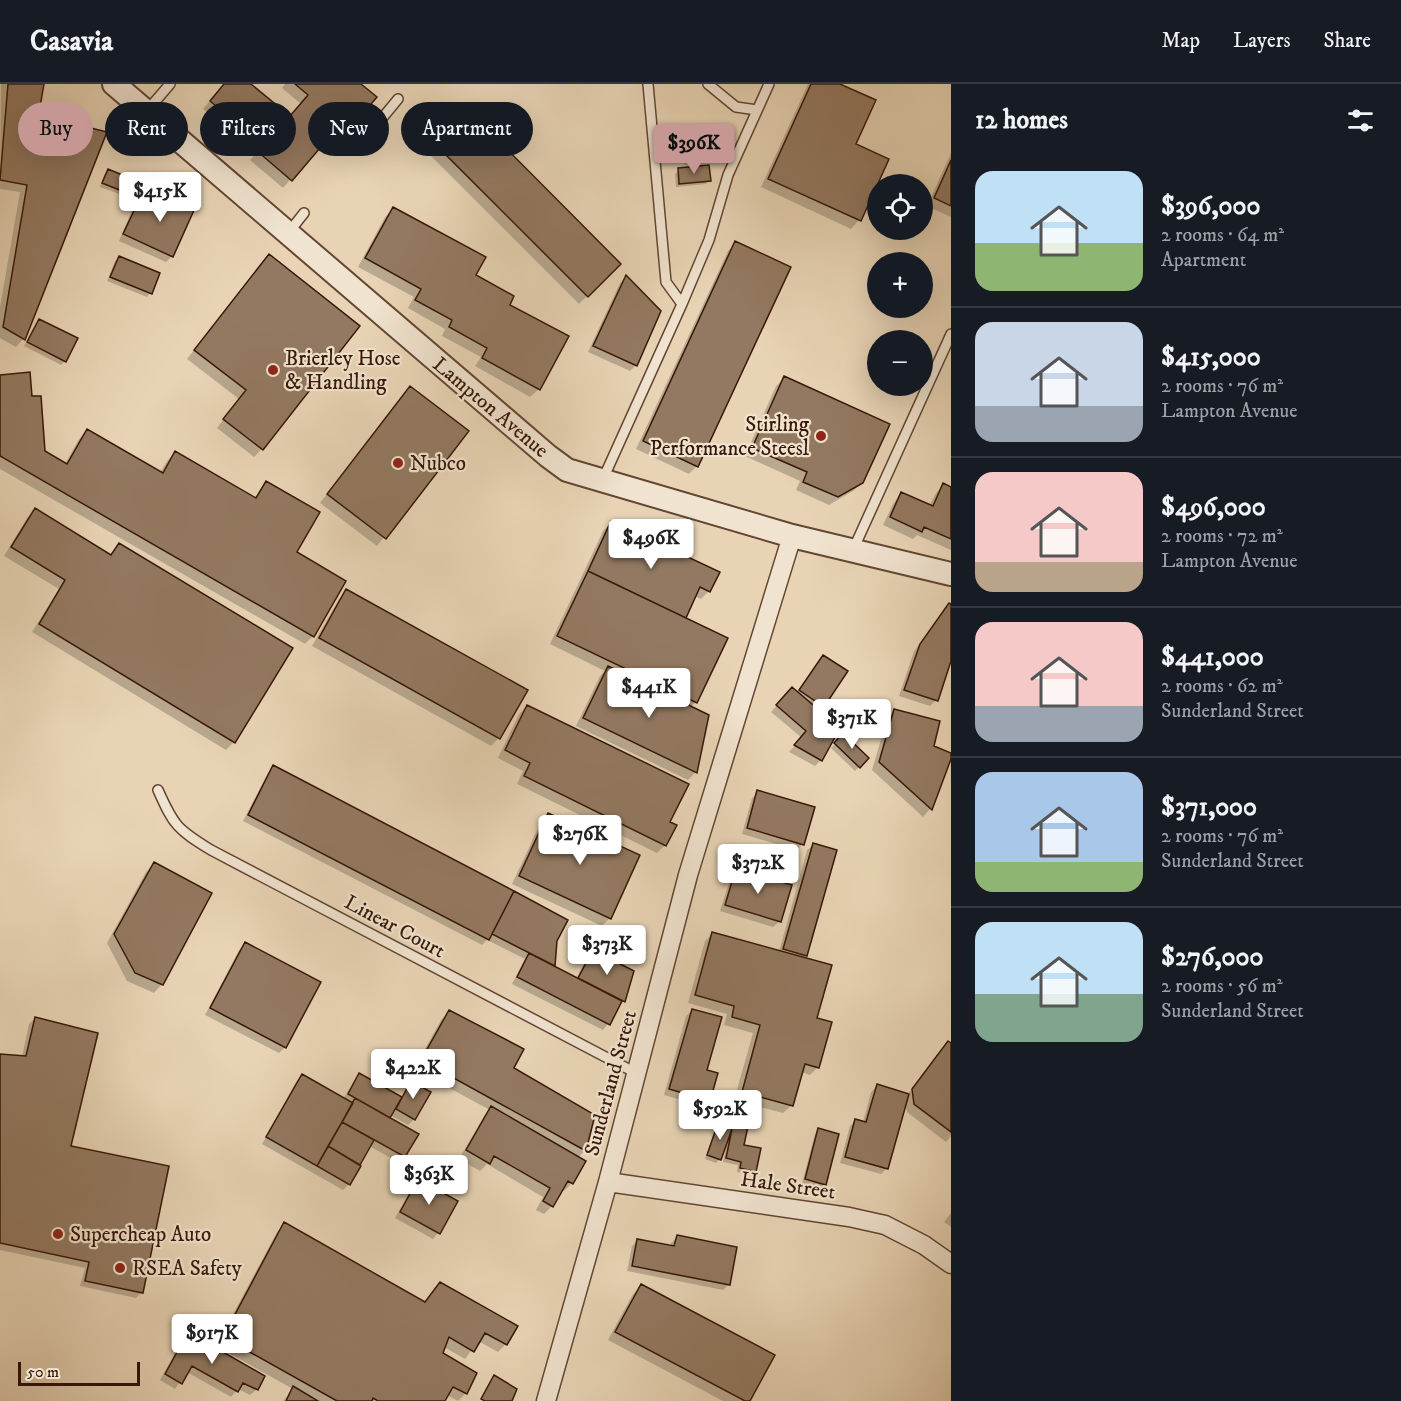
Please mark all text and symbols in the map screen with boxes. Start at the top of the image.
text: Casavia [30,24,113,59]
text: Map [1161,28,1200,54]
text: Layers [1233,28,1291,54]
text: Share [1324,28,1371,54]
chip: Buy [18,102,93,156]
chip: Rent [105,102,188,156]
chip: Filters [200,102,296,156]
chip: New [308,102,389,156]
chip: Apartment [401,102,533,156]
text: 12 homes [975,104,1068,137]
icon: filters [1344,104,1377,137]
pin: $396K [652,124,736,175]
text: $396K [668,131,720,156]
pin: $415K [118,172,202,223]
map controls [867,174,933,396]
button: locate [867,174,933,240]
text: $415K [133,179,187,204]
text: $396,000 [1161,190,1260,223]
icon: home [1023,195,1095,267]
text: 2 rooms · 64 m² [1161,223,1284,248]
text: Apartment [1161,248,1246,273]
button: + [867,252,933,318]
button: − [867,330,933,396]
text: $415,000 [1161,341,1261,374]
place label: Brierley Hose & Handling [285,346,401,396]
icon: home [1023,346,1095,418]
street label: Lampton Avenue [427,352,554,464]
marker: Brierley Hose & Handling [266,363,280,377]
text: 2 rooms · 76 m² [1161,374,1283,399]
text: Lampton Avenue [1161,399,1298,424]
place label: Stirling Performance Steesl [650,412,810,462]
marker: Stirling Performance Steesl [814,429,828,443]
place label: Nubco [410,451,466,477]
marker: Nubco [391,456,405,470]
text: $496,000 [1161,491,1266,524]
icon: home [1023,496,1095,568]
pin: $496K [609,519,693,570]
text: 2 rooms · 72 m² [1161,524,1283,549]
text: $496K [623,526,679,551]
text: Lampton Avenue [1161,549,1298,574]
text: $441,000 [1161,641,1264,674]
icon: home [1023,646,1095,718]
pin: $441K [607,668,691,719]
text: 2 rooms · 62 m² [1161,674,1283,699]
text: $441K [621,675,677,700]
pin: $371K [810,699,894,750]
text: Sunderland Street [1161,699,1304,724]
text: $371K [827,706,877,731]
text: $371,000 [1161,791,1257,824]
icon: home [1023,796,1095,868]
pin: $276K [538,815,622,866]
text: $276K [552,822,608,847]
text: 2 rooms · 76 m² [1161,824,1283,849]
pin: $372K [716,844,800,895]
text: Sunderland Street [1161,849,1304,874]
text: $372K [732,851,784,876]
street label: Linear Court [340,890,450,964]
pin: $373K [565,925,649,976]
text: $373K [582,932,632,957]
text: $276,000 [1161,941,1263,974]
icon: home [1023,946,1095,1018]
text: 2 rooms · 56 m² [1161,974,1283,999]
text: Sunderland Street [1161,999,1304,1024]
street label: Sunderland Street [579,1007,643,1159]
pin: $422K [371,1049,455,1100]
text: $422K [385,1056,441,1081]
pin: $592K [678,1090,762,1141]
text: $592K [693,1097,747,1122]
pin: $363K [387,1155,471,1206]
text: $363K [404,1162,454,1187]
street label: Hale Street [739,1166,837,1206]
place label: Supercheap Auto [70,1222,211,1248]
marker: Supercheap Auto [51,1227,65,1241]
place label: RSEA Safety [132,1256,243,1282]
marker: RSEA Safety [113,1261,127,1275]
pin: $917K [170,1314,254,1365]
text: $917K [186,1321,238,1346]
scale bar [18,1359,140,1386]
text: 50 m [27,1362,59,1382]

